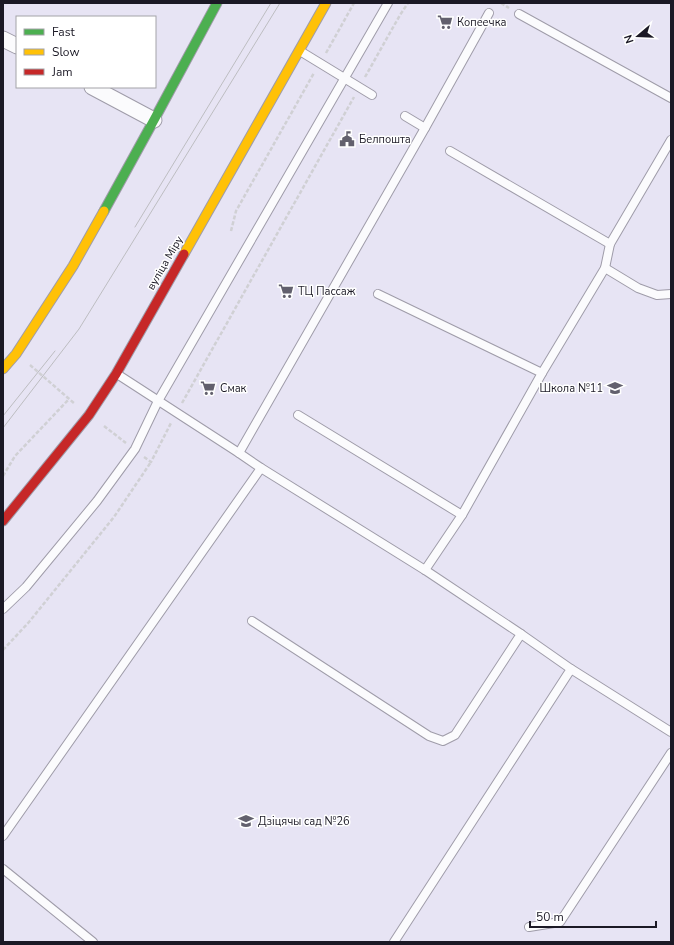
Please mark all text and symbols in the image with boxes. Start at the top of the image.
supermarket icon: Копеечка [436,13,454,31]
place label: Копеечка [457,15,506,30]
legend [16,16,156,88]
north arrow [618,16,658,56]
text: Fast [52,24,75,40]
text: N [621,33,637,45]
text: Slow [52,44,80,60]
text: Jam [51,64,73,80]
public building icon: Белпошта [338,130,356,148]
place label: Белпошта [359,132,411,147]
street label: вуліца Міру [143,233,187,293]
supermarket icon: ТЦ Пассаж [277,282,295,300]
place label: ТЦ Пассаж [298,284,356,299]
supermarket icon: Смак [199,379,217,397]
school or university icon: Школа №11 [606,379,624,397]
place label: Смак [220,381,247,396]
place label: Школа №11 [539,381,603,396]
school or university icon: Дзіцячы сад №26 [237,812,255,830]
place label: Дзіцячы сад №26 [258,814,350,829]
scale bar [530,903,656,929]
text: 50 m [536,909,564,925]

